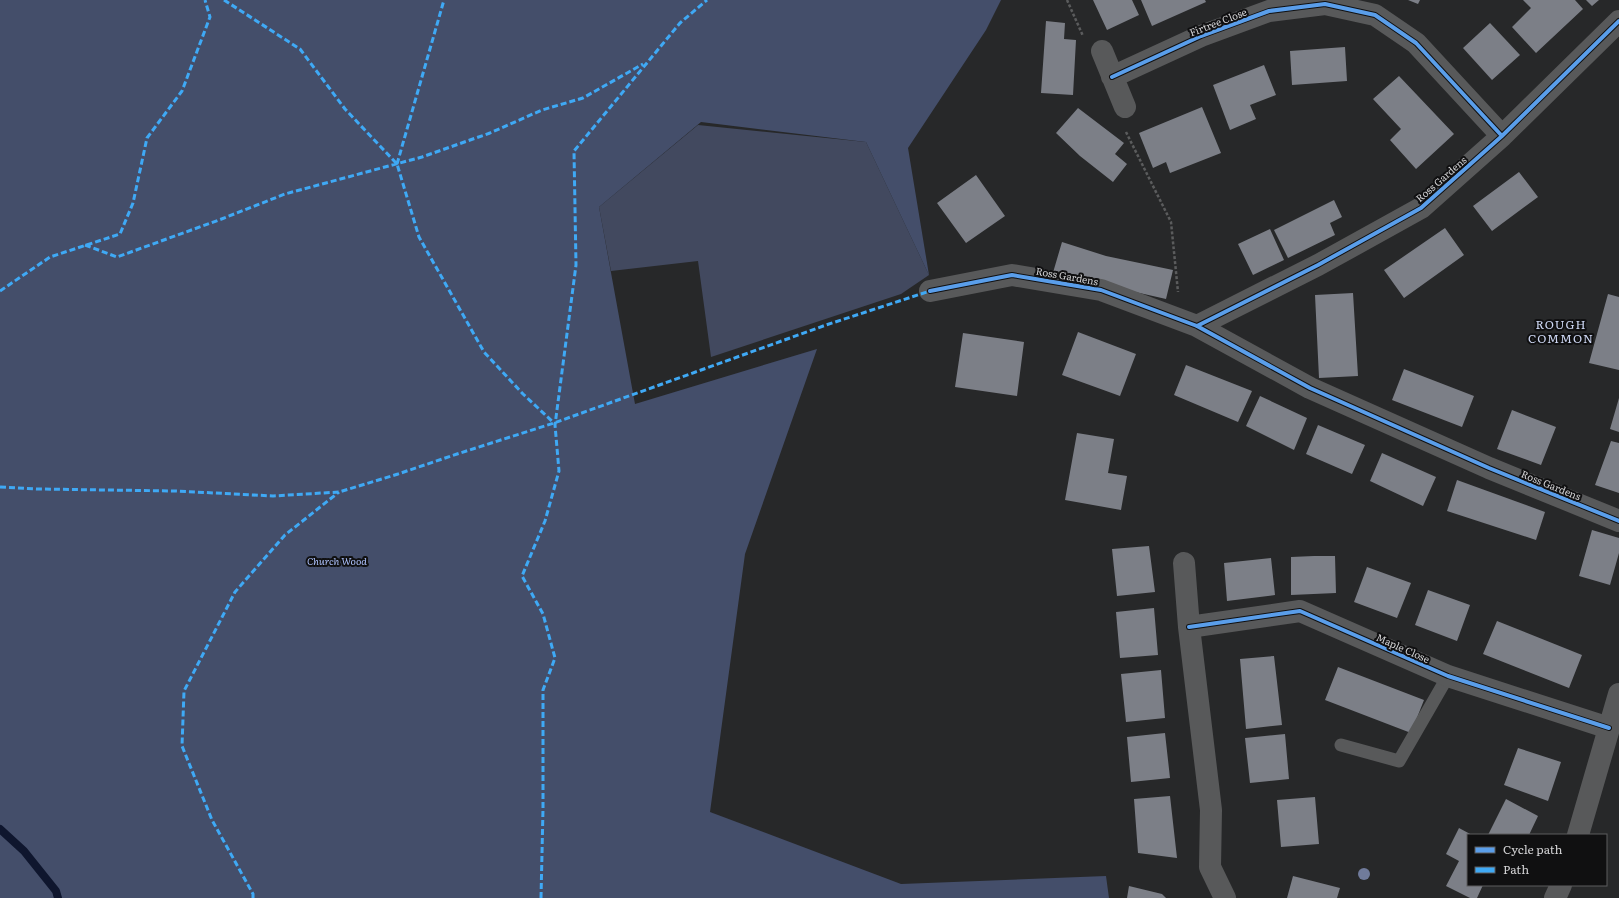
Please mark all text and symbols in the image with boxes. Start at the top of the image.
street label: Firtree Close [1187,4,1249,39]
street label: Ross Gardens [1412,152,1470,205]
street label: Ross Gardens [1035,263,1100,288]
district label: ROUGH COMMON [1528,315,1594,347]
street label: Ross Gardens [1519,466,1584,504]
park label: Church Wood [307,553,367,568]
street label: Maple Close [1374,629,1432,666]
legend [1467,834,1607,886]
text: Cycle path [1503,840,1563,858]
text: Path [1503,860,1529,878]

